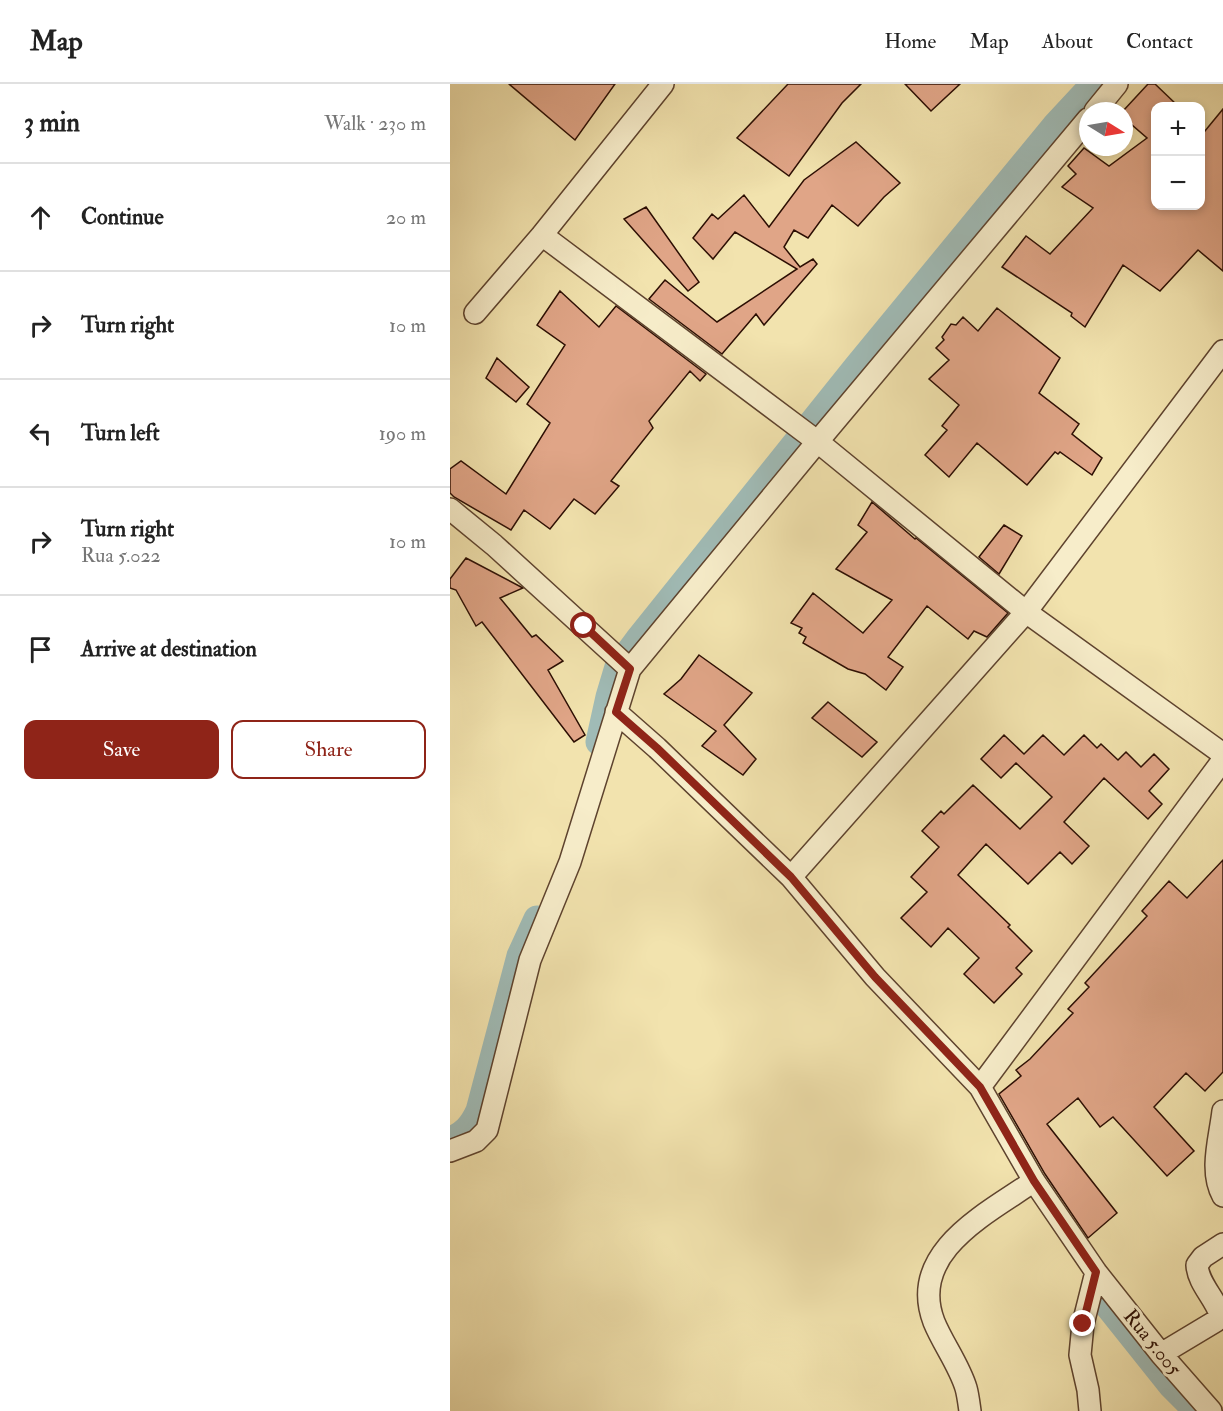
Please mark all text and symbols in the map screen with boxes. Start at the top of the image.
text: Map [30,24,83,59]
text: Home [884,28,936,55]
text: Map [969,28,1009,55]
text: About [1042,28,1093,55]
text: Contact [1126,28,1193,55]
north arrow [1079,102,1133,156]
map controls [1151,102,1205,210]
button: + [1151,102,1205,156]
text: 3 min [24,107,80,139]
text: Walk · 230 m [324,111,426,136]
button: − [1151,156,1205,210]
icon: ahead [24,201,57,234]
text: Continue [81,203,164,231]
text: 20 m [386,205,426,230]
icon: right [24,309,57,342]
text: Turn right [81,311,174,339]
text: 10 m [389,313,426,338]
icon: left [24,417,57,450]
text: Turn left [81,419,160,447]
text: 190 m [379,421,426,446]
text: Turn right [81,515,174,543]
icon: right [24,525,57,558]
text: 10 m [389,529,426,554]
text: Rua 5.022 [81,543,161,568]
route start [570,612,596,638]
icon: arrive [24,633,57,666]
text: Arrive at destination [81,635,257,663]
button: Save [24,720,219,779]
button: Share [231,720,426,779]
street label: Rua 5.005 [1118,1304,1187,1381]
route end [1069,1310,1095,1336]

